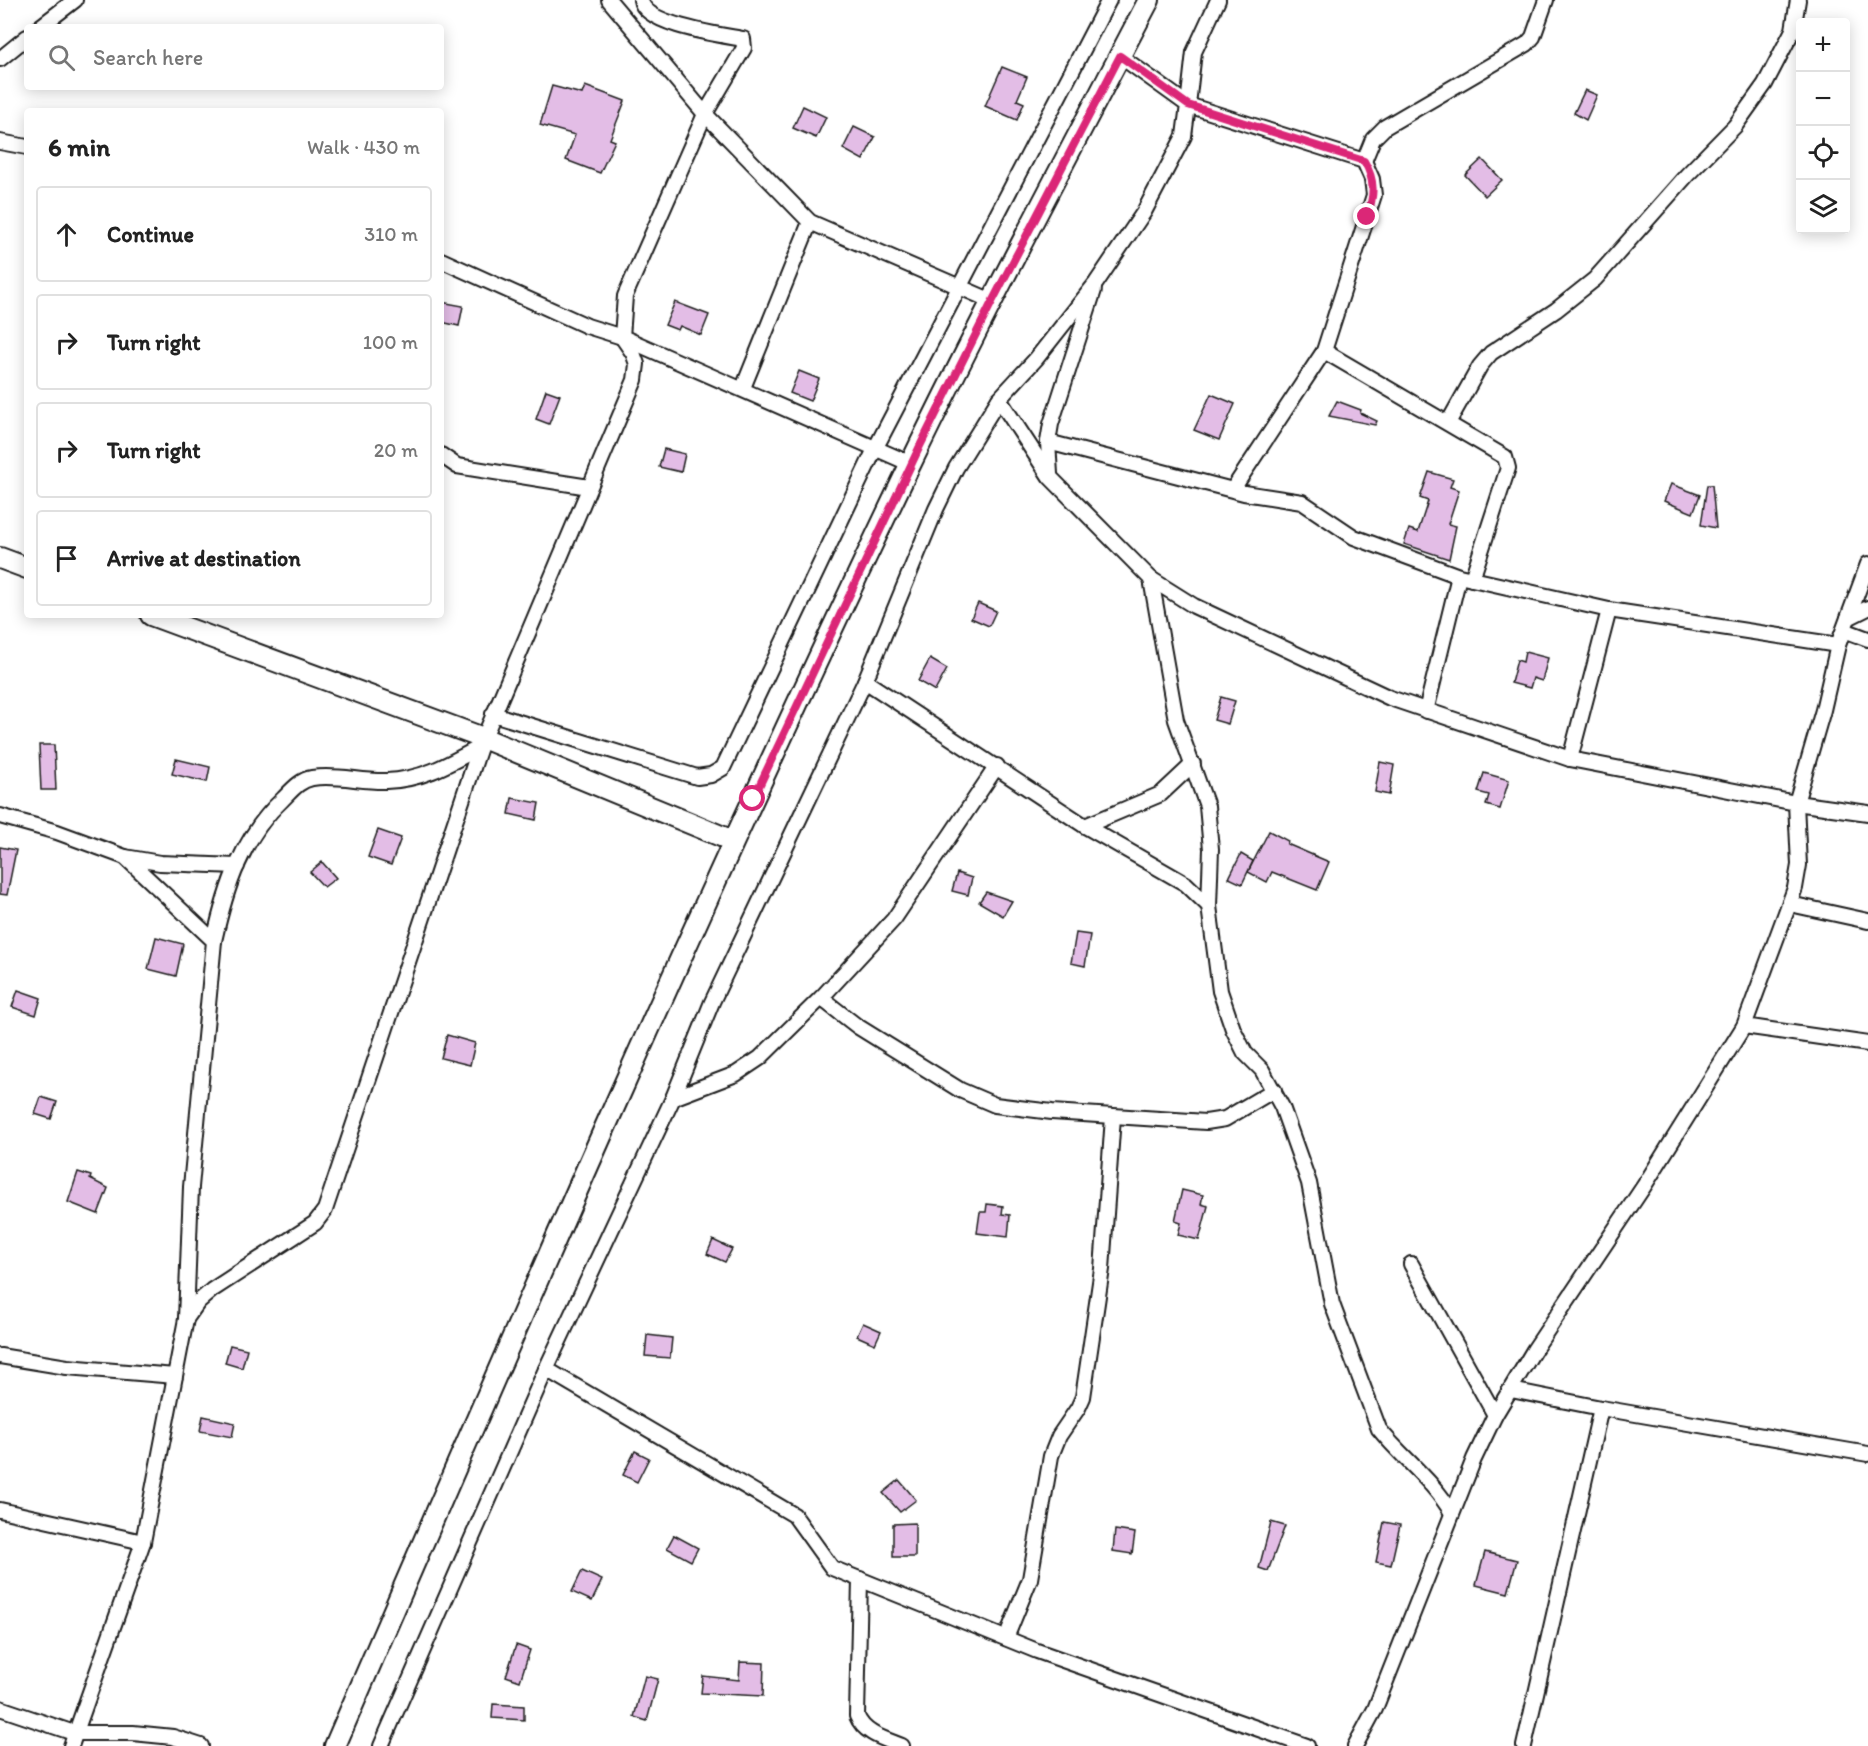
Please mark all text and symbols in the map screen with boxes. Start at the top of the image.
map controls [1796,18,1850,234]
button: + [1796,18,1850,72]
search box [24,24,444,90]
icon: search [45,41,78,74]
text: Search here [93,44,203,71]
button: − [1796,72,1850,126]
button: locate [1796,126,1850,180]
text: 6 min [48,131,110,163]
text: Walk · 430 m [307,135,420,159]
button: layers [1796,180,1850,234]
route end [1353,203,1379,229]
icon: ahead [50,218,83,251]
text: Continue [107,221,194,248]
text: 310 m [364,222,418,246]
icon: right [50,326,83,359]
text: Turn right [107,329,201,356]
text: 100 m [363,330,418,354]
icon: right [50,434,83,467]
text: Turn right [107,437,201,464]
text: 20 m [374,438,418,462]
icon: arrive [50,542,83,575]
text: Arrive at destination [107,545,301,572]
route start [739,785,765,811]

